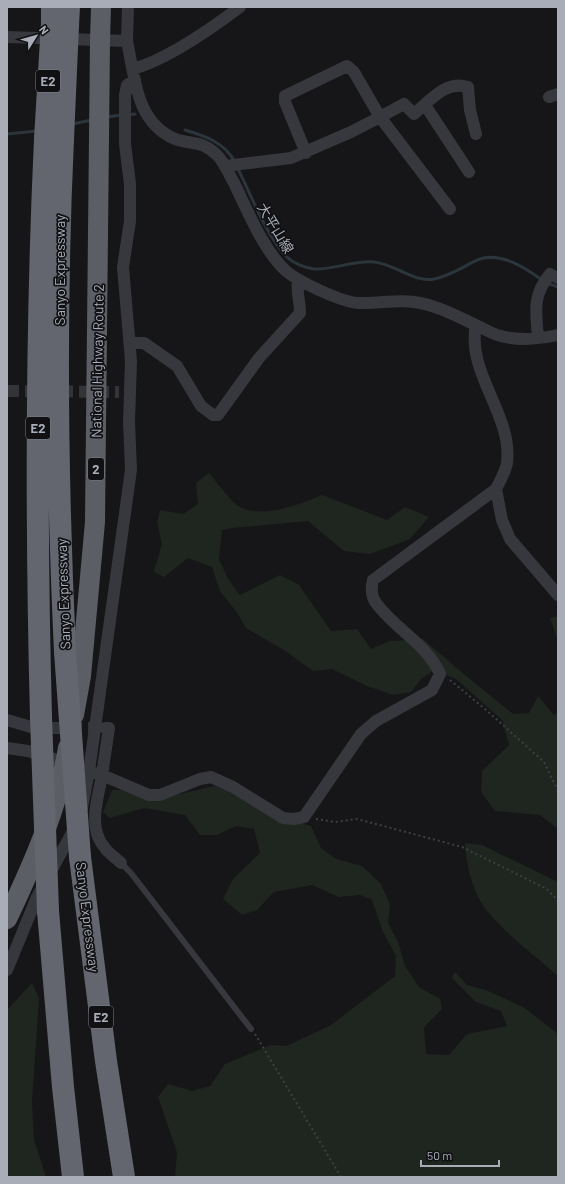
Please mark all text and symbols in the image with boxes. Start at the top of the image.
north arrow [16,16,56,56]
text: N [37,23,52,37]
road number: E2 [36,70,60,92]
street label: 大平山線 [254,200,298,256]
street label: Sanyo Expressway [51,214,68,325]
street label: National Highway Route 2 [87,284,107,438]
road number: E2 [26,417,50,439]
road number: 2 [88,458,104,480]
street label: Sanyo Expressway [53,538,73,650]
street label: Sanyo Expressway [73,861,103,974]
road number: E2 [89,1006,113,1028]
scale bar [421,1142,499,1168]
text: 50 m [427,1148,452,1162]

